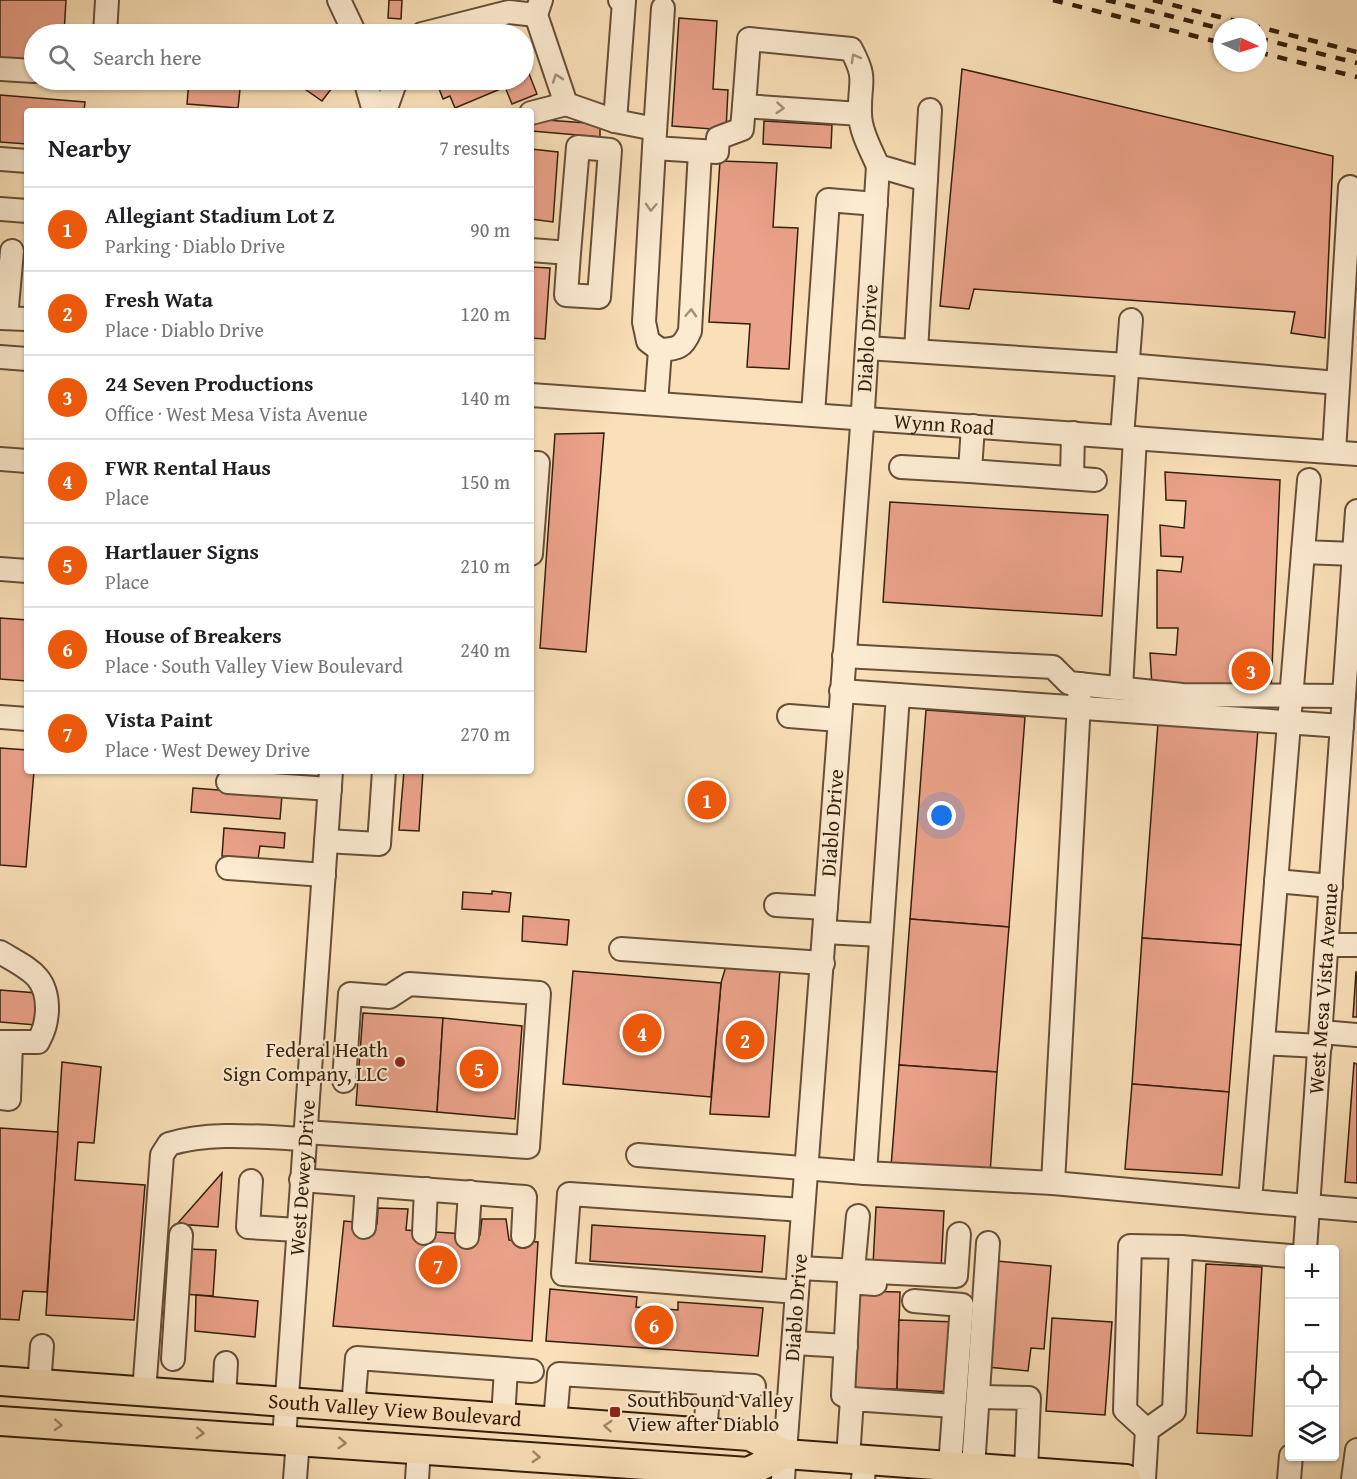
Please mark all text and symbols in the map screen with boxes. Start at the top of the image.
north arrow [1213,18,1267,72]
search box [24,24,534,90]
icon: search [45,41,78,74]
text: Search here [93,41,202,73]
one-way arrow [851,54,862,64]
one-way arrow [552,73,564,84]
one-way arrow [775,102,784,115]
text: Nearby [48,128,131,167]
text: 7 results [439,133,510,162]
text: Allegiant Stadium Lot Z [105,199,335,231]
one-way arrow [644,202,657,211]
text: 1 [62,215,73,244]
text: 90 m [470,215,510,244]
text: Parking · Diablo Drive [105,231,285,260]
text: Fresh Wata [105,283,213,315]
street label: Diablo Drive [848,283,886,393]
text: 2 [62,299,73,328]
text: 120 m [460,299,510,328]
one-way arrow [684,309,697,318]
text: Place · Diablo Drive [105,315,264,344]
text: 24 Seven Productions [105,367,313,399]
text: 3 [62,383,73,412]
text: 140 m [460,383,510,412]
text: Office · West Mesa Vista Avenue [105,399,368,428]
street label: Wynn Road [893,405,996,443]
text: FWR Rental Haus [105,451,271,483]
text: 4 [62,467,73,496]
text: 150 m [460,467,510,496]
text: Place [105,483,149,512]
text: Hartlauer Signs [105,535,259,567]
text: 5 [62,551,73,580]
text: 210 m [460,551,510,580]
text: Place [105,567,149,596]
text: House of Breakers [105,619,282,651]
text: 6 [62,635,73,664]
text: 240 m [460,635,510,664]
pin: 3 [1232,648,1270,694]
text: Place · South Valley View Boulevard [105,651,403,680]
text: Vista Paint [105,703,213,735]
text: 7 [62,719,73,748]
text: 270 m [460,719,510,748]
text: Place · West Dewey Drive [105,735,310,764]
street label: Diablo Drive [812,768,851,878]
pin: 1 [688,778,726,822]
your location [927,801,956,830]
street label: West Mesa Vista Avenue [1300,882,1346,1095]
pin: 4 [622,1010,662,1056]
pin: 2 [726,1018,764,1062]
place label: Federal Heath Sign Company, LLC [223,1034,388,1089]
pin: 5 [460,1046,498,1092]
marker: Federal Heath Sign Company, LLC [393,1055,407,1069]
street label: West Dewey Drive [281,1098,323,1257]
pin: 7 [418,1242,458,1288]
map controls [1285,1245,1339,1461]
button: + [1285,1245,1339,1299]
street label: Diablo Drive [776,1252,815,1362]
button: − [1285,1299,1339,1353]
pin: 6 [634,1302,674,1348]
button: locate [1285,1353,1339,1407]
place label: Southbound Valley View after Diablo [627,1384,794,1439]
street label: South Valley View Boulevard [267,1385,524,1434]
marker: Southbound Valley View after Diablo [608,1405,622,1419]
button: layers [1285,1407,1339,1461]
one-way arrow [54,1418,63,1431]
one-way arrow [604,1420,613,1433]
one-way arrow [196,1426,205,1439]
one-way arrow [337,1437,346,1450]
one-way arrow [532,1450,541,1463]

